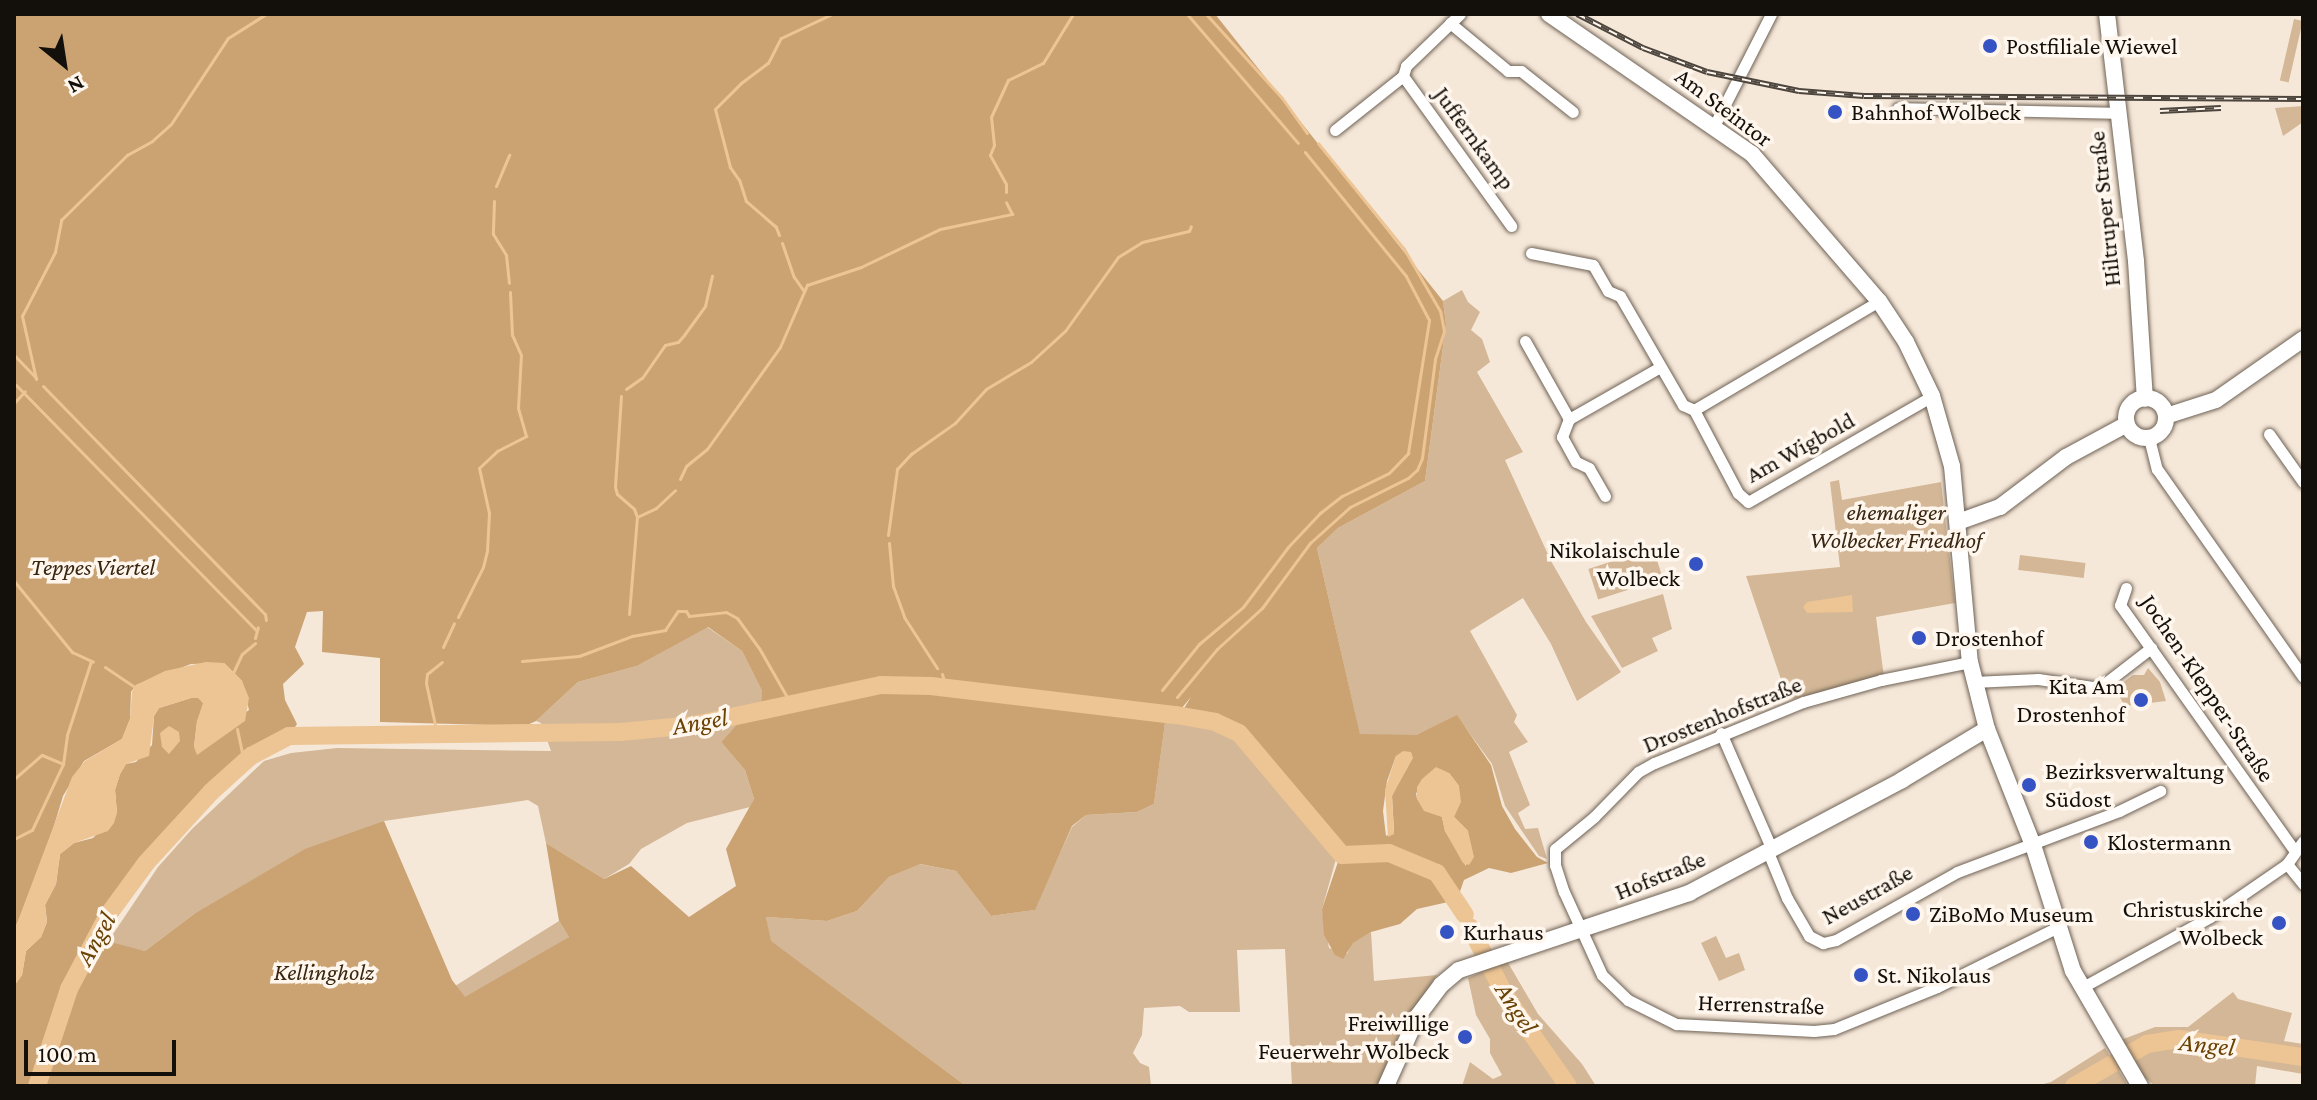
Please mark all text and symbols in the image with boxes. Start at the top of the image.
north arrow [24,24,104,104]
place label: Postfiliale Wiewel [2006,32,2177,60]
marker: Postfiliale Wiewel [1981,37,1999,55]
street label: Am Steintor [1670,61,1778,153]
text: N [64,71,89,100]
street label: Juffernkamp [1428,81,1522,195]
place label: Bahnhof Wolbeck [1851,98,2021,126]
marker: Bahnhof Wolbeck [1826,103,1844,121]
street label: Hiltruper Straße [2082,130,2126,288]
street label: Am Wigbold [1740,405,1860,489]
park label: ehemaliger Wolbecker Friedhof [1810,498,1982,554]
place label: Nikolaischule Wolbeck [1549,536,1680,592]
park label: Teppes Viertel [31,553,155,581]
marker: Nikolaischule Wolbeck [1687,555,1705,573]
street label: Jochen-Klepper-Straße [2135,589,2281,787]
place label: Drostenhof [1935,624,2043,652]
marker: Drostenhof [1910,629,1928,647]
street label: Drostenhofstraße [1638,669,1806,759]
place label: Kita Am Drostenhof [2017,672,2125,728]
marker: Kita Am Drostenhof [2132,691,2150,709]
water label: Angel [670,702,730,742]
place label: Bezirksverwaltung Südost [2045,757,2224,813]
marker: Bezirksverwaltung Südost [2020,776,2038,794]
place label: Klostermann [2107,828,2231,856]
marker: Klostermann [2082,833,2100,851]
street label: Hofstraße [1611,844,1709,906]
street label: Neustraße [1817,857,1917,931]
place label: Christuskirche Wolbeck [2123,895,2263,951]
place label: ZiBoMo Museum [1929,900,2094,928]
marker: ZiBoMo Museum [1904,905,1922,923]
water label: Angel [69,907,123,971]
marker: Christuskirche Wolbeck [2270,914,2288,932]
place label: Kurhaus [1463,918,1544,946]
marker: Kurhaus [1438,923,1456,941]
park label: Kellingholz [274,958,374,986]
place label: St. Nikolaus [1877,961,1991,989]
marker: St. Nikolaus [1852,966,1870,984]
water label: Angel [1488,976,1544,1040]
street label: Herrenstraße [1697,987,1825,1021]
place label: Freiwillige Feuerwehr Wolbeck [1258,1009,1449,1065]
scale bar [28,1024,180,1074]
water label: Angel [2178,1027,2236,1063]
marker: Freiwillige Feuerwehr Wolbeck [1456,1028,1474,1046]
text: 100 m [38,1040,97,1067]

